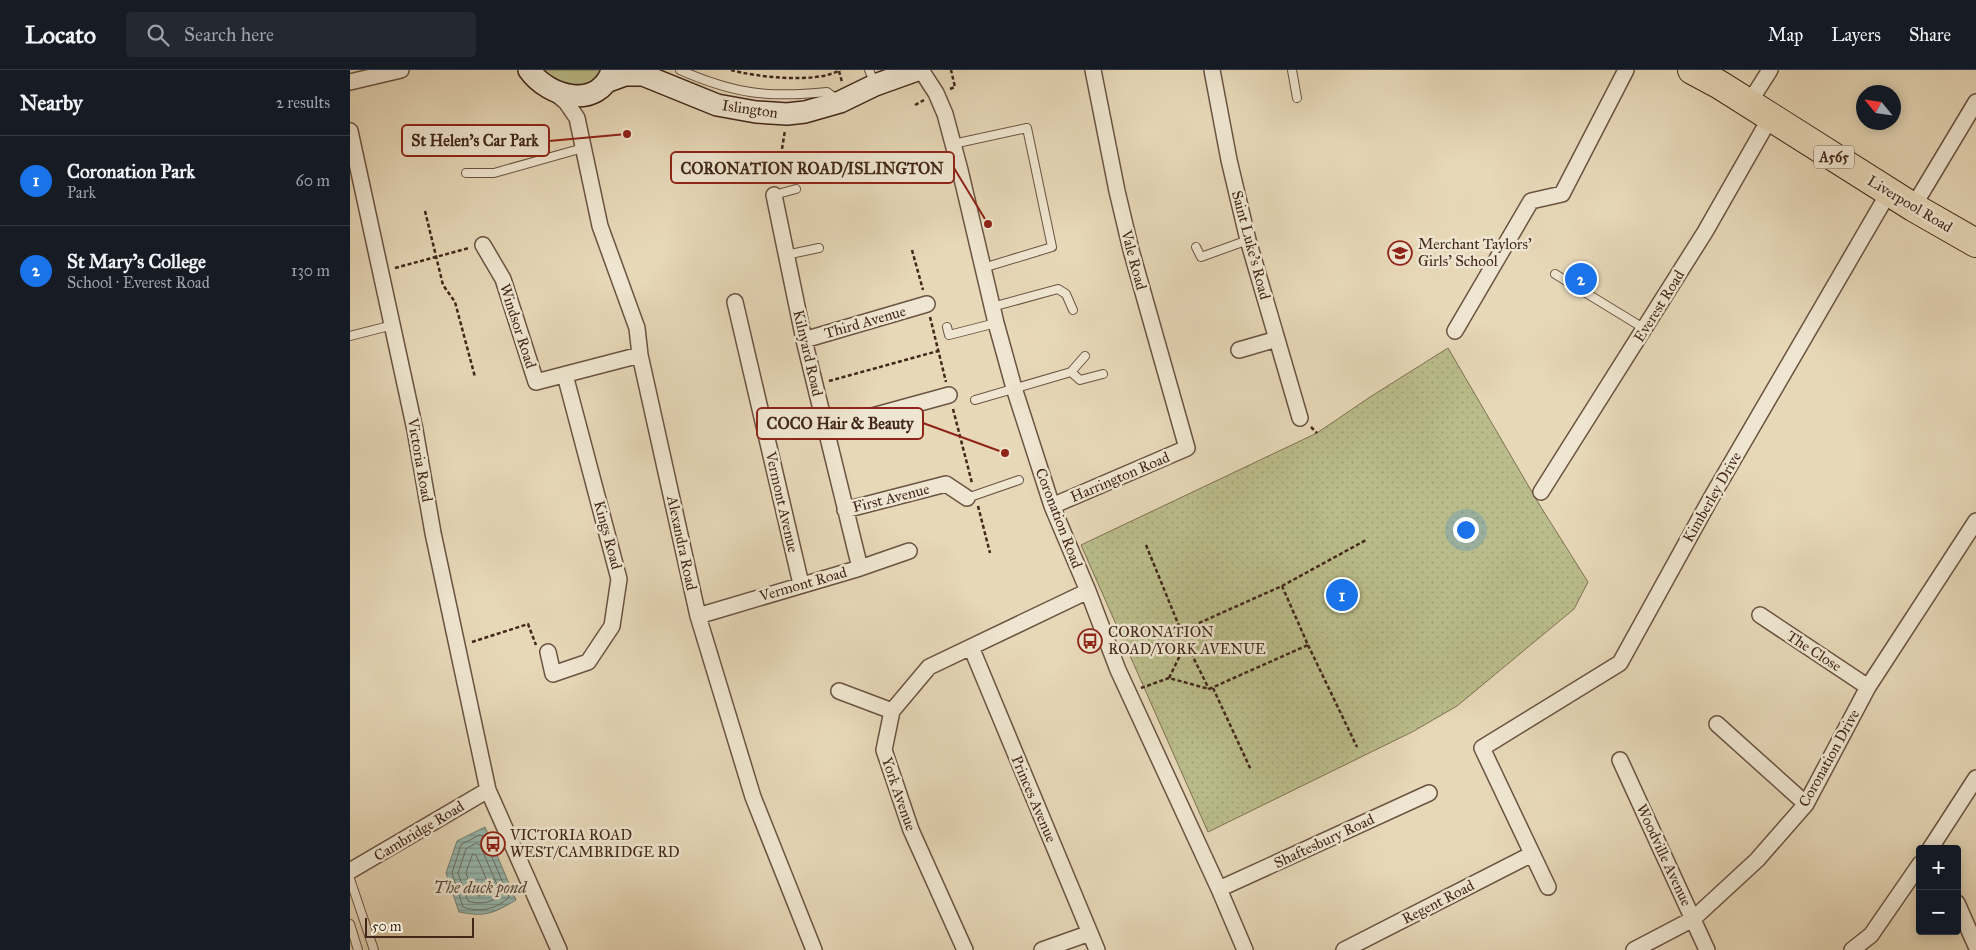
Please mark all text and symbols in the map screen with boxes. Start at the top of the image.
search box [126,12,476,57]
text: Locato [25,20,96,50]
icon: search [144,21,172,49]
text: Search here [184,23,274,46]
text: Map [1768,24,1803,46]
text: Layers [1831,24,1881,46]
text: Share [1909,24,1951,46]
north arrow [1856,85,1901,130]
text: Nearby [20,90,83,116]
text: 2 results [276,93,330,112]
street label: Islington [721,96,779,122]
callout: St Helen's Car Park [402,125,549,156]
text: St Helen's Car Park [411,131,539,150]
road number: A565 [1814,145,1854,168]
callout: CORONATION ROAD/ISLINGTON [671,152,954,183]
text: CORONATION ROAD/ISLINGTON [680,159,944,178]
text: Coronation Park [67,160,195,183]
text: 1 [33,171,39,190]
text: 60 m [296,171,330,190]
street label: Liverpool Road [1864,172,1956,237]
text: Park [67,183,96,202]
street label: Saint Luke's Road [1228,189,1274,302]
street label: Vale Road [1117,227,1151,292]
place label: Merchant Taylors' Girls' School [1418,235,1532,270]
school or university icon: Merchant Taylors' Girls' School [1387,240,1413,266]
text: St Mary's College [67,250,206,273]
pin: 2 [1565,260,1597,298]
text: 2 [32,261,40,280]
text: 130 m [291,261,330,280]
street label: Everest Road [1630,266,1688,345]
text: School · Everest Road [67,273,210,292]
street label: Windsor Road [496,281,540,371]
street label: Third Avenue [822,302,908,342]
street label: Kilnyard Road [789,308,827,398]
callout: COCO Hair & Beauty [757,408,923,439]
text: COCO Hair & Beauty [767,414,915,434]
street label: Victoria Road [404,416,436,504]
street label: Harrington Road [1068,448,1173,506]
street label: Vermont Avenue [761,449,802,554]
street label: Kimberley Drive [1679,449,1745,545]
street label: Coronation Road [1032,465,1087,571]
street label: First Avenue [851,480,931,516]
street label: Alexandra Road [663,493,701,592]
street label: Kings Road [590,499,626,572]
your location [1453,517,1479,543]
street label: Vermont Road [756,563,849,605]
pin: 1 [1326,576,1358,614]
place label: CORONATION ROAD/YORK AVENUE [1108,623,1266,658]
street label: The Close [1783,627,1845,675]
bus stop icon: CORONATION ROAD/YORK AVENUE [1077,628,1103,654]
street label: Coronation Drive [1795,706,1863,810]
street label: Princes Avenue [1008,753,1060,845]
street label: York Avenue [878,755,920,833]
street label: Cambridge Road [371,797,468,865]
street label: Woodville Avenue [1633,801,1695,909]
street label: Shaftesbury Road [1271,810,1377,872]
place label: VICTORIA ROAD WEST/CAMBRIDGE RD [509,826,680,861]
bus stop icon: VICTORIA ROAD WEST/CAMBRIDGE RD [480,831,506,857]
map controls [1916,845,1961,935]
button: + [1916,845,1961,890]
street label: Regent Road [1399,876,1477,928]
water label: The duck pond [433,878,528,898]
button: − [1916,890,1961,935]
scale bar [365,915,474,938]
text: 50 m [372,918,401,935]

